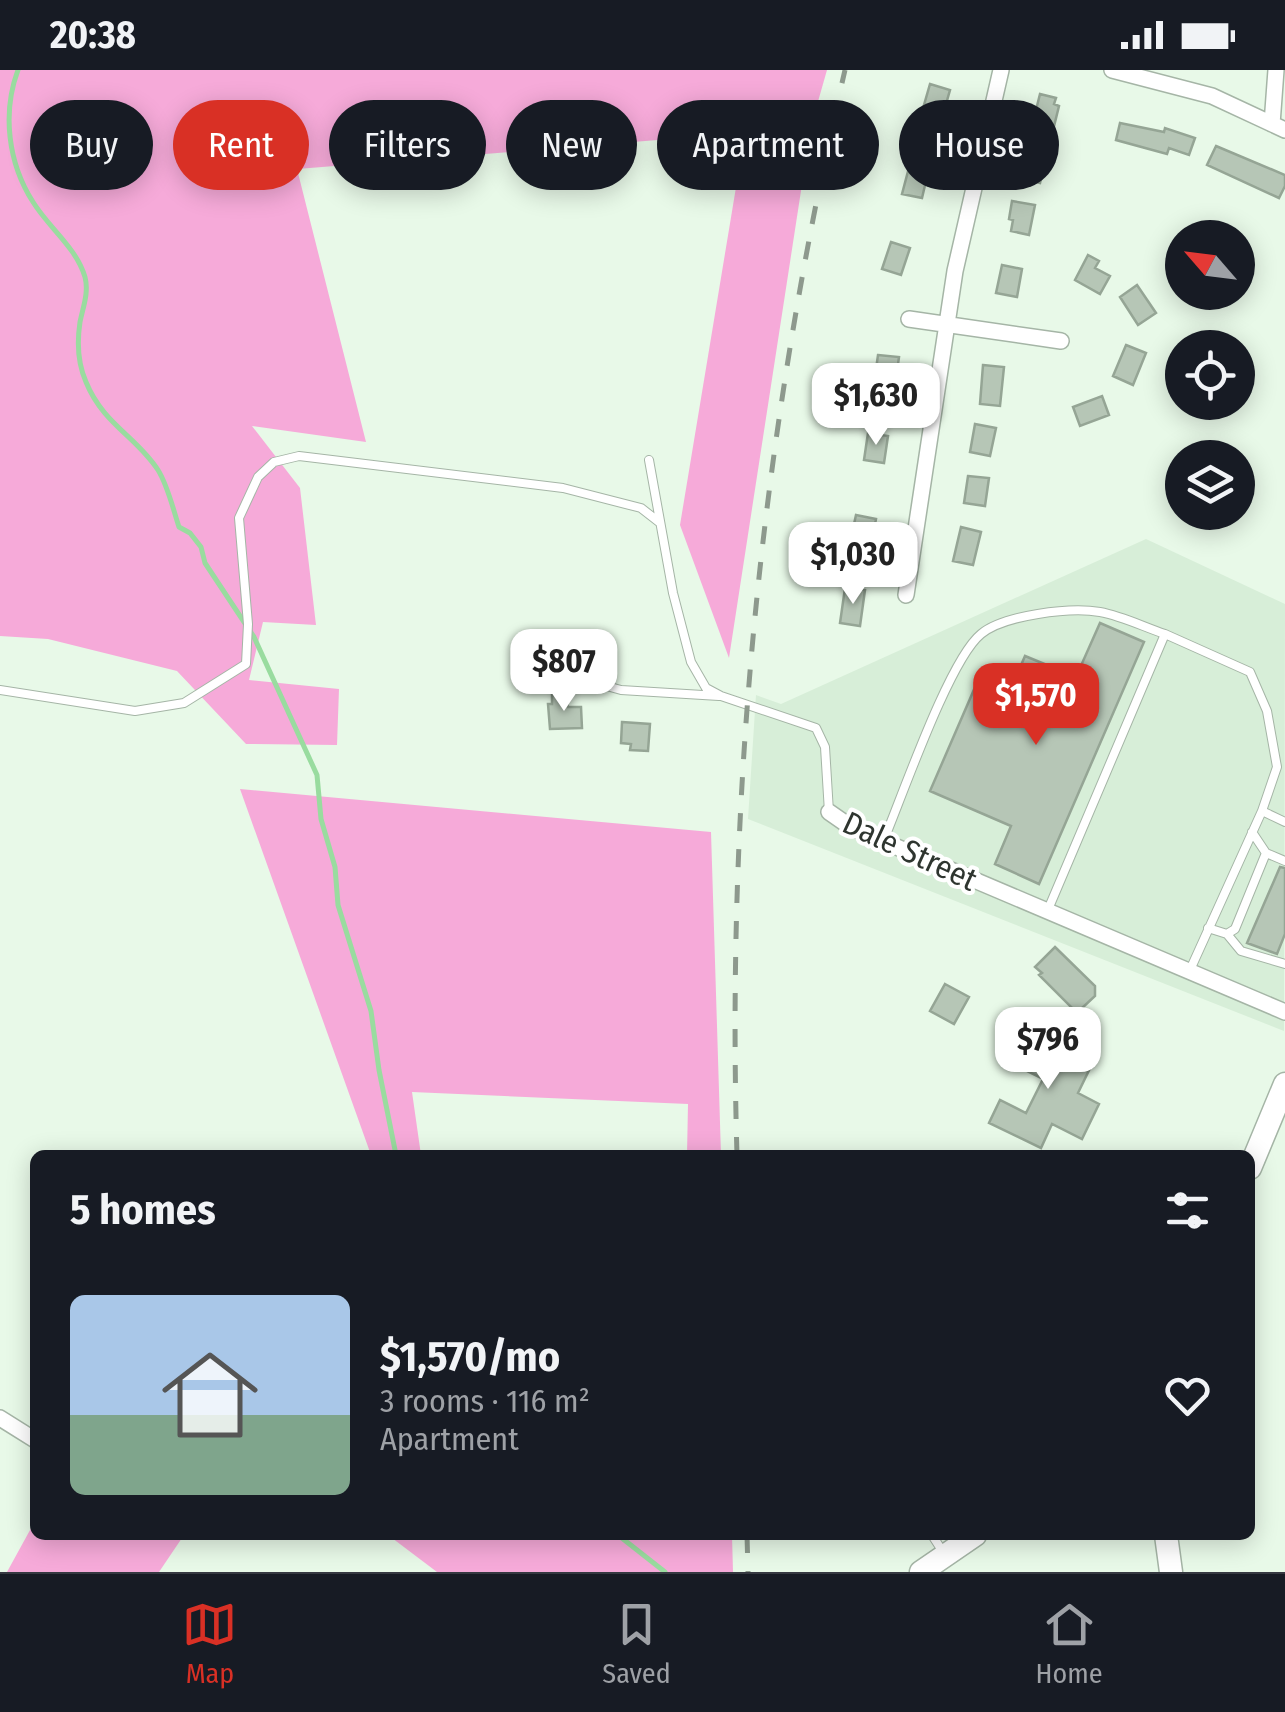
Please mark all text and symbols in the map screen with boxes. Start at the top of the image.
text: 20:38 [50,12,136,58]
chip: Buy [30,100,153,190]
chip: Rent [173,100,309,190]
chip: Filters [329,100,486,190]
chip: New [506,100,637,190]
chip: Apartment [657,100,879,190]
chip: House [899,100,1059,190]
north arrow [1165,220,1255,310]
map controls [1165,220,1255,530]
button: locate [1165,330,1255,420]
pin: $1,630 [795,363,957,448]
text: $1,630 [834,376,918,414]
button: layers [1165,440,1255,530]
pin: $1,030 [772,522,934,607]
text: $1,030 [811,535,895,573]
pin: $807 [505,629,623,714]
text: $807 [532,642,596,680]
pin: $1,570 [955,663,1117,748]
text: $1,570 [995,676,1077,714]
street label: Dale Street [837,803,984,899]
pin: $796 [989,1007,1107,1092]
text: $796 [1017,1020,1079,1058]
icon: filters [1160,1183,1215,1238]
text: 5 homes [70,1185,216,1235]
text: $1,570/mo [380,1332,560,1382]
icon: home [150,1335,270,1455]
icon: heart [1160,1368,1215,1423]
text: 3 rooms · 116 m² [380,1382,590,1420]
text: Apartment [380,1420,519,1458]
tab: Map [182,1597,237,1690]
tab: Saved [602,1597,671,1690]
tab: Home [1036,1597,1103,1690]

